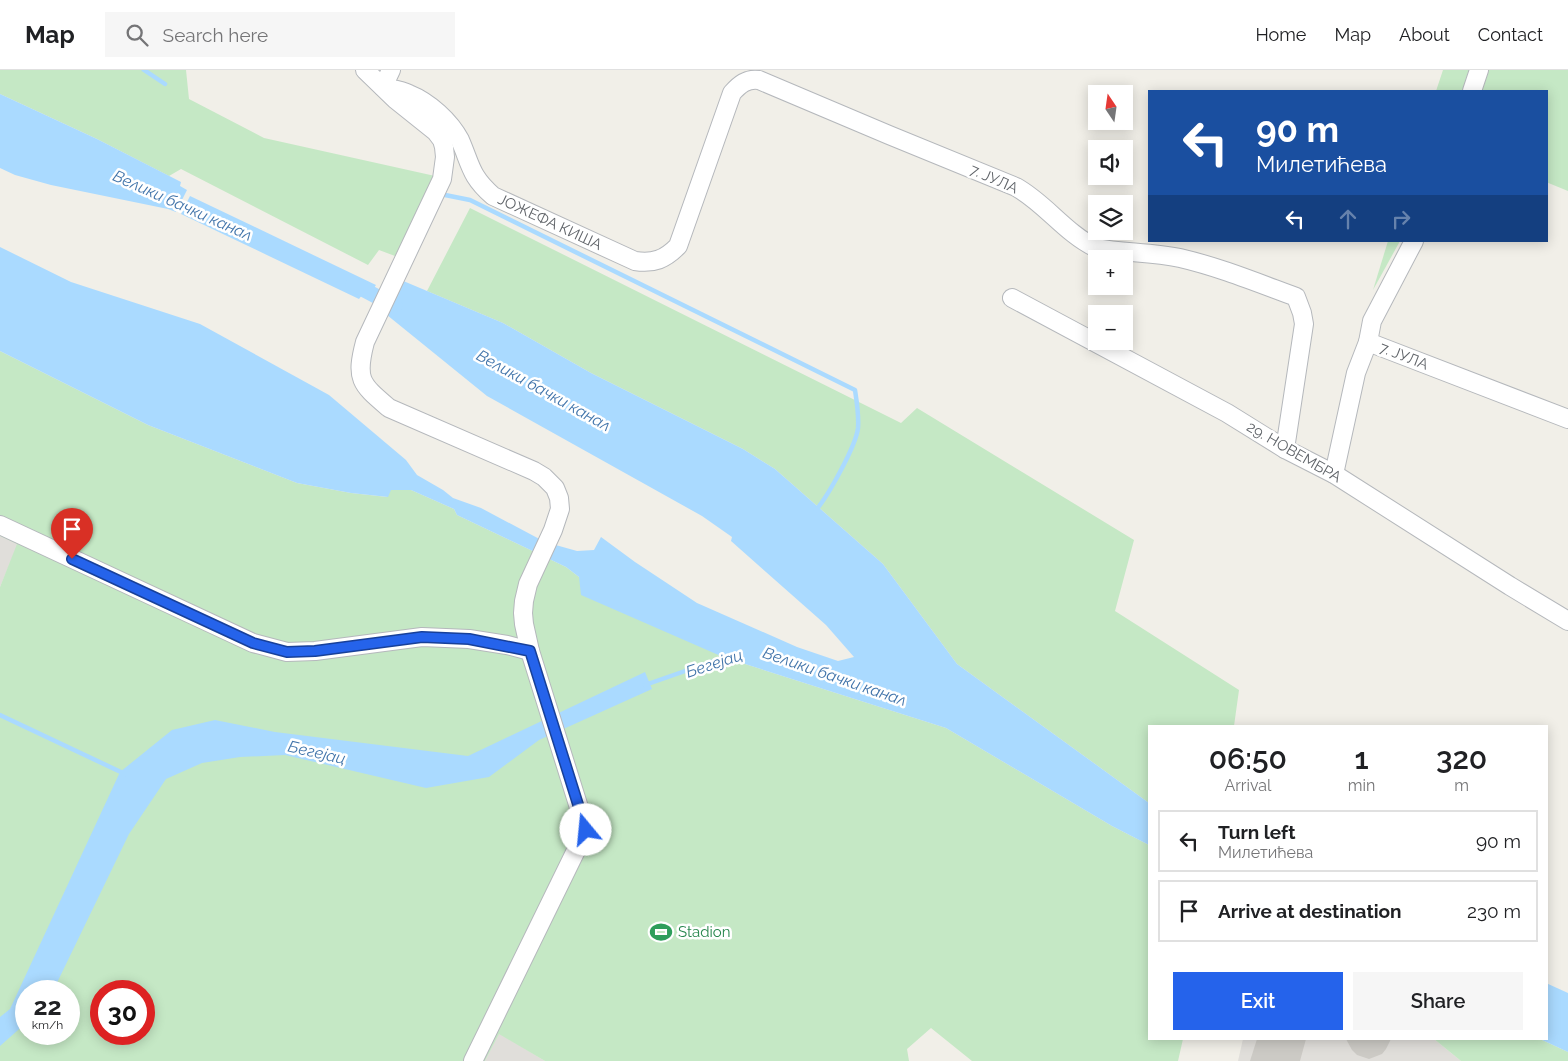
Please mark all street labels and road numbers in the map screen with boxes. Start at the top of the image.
street label: 7. ЈУЛА [967,160,1021,198]
street label: ЈОЖЕФА КИША [495,190,605,254]
street label: 7. ЈУЛА [1377,338,1431,374]
street label: 29. НОВЕМБРА [1243,418,1345,486]

